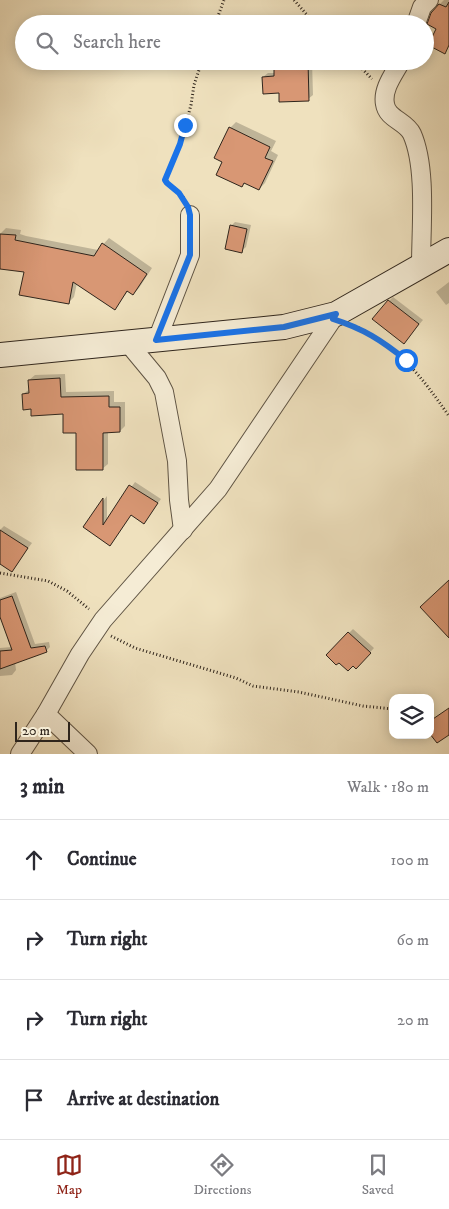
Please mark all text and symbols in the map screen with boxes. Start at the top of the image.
search box [15,15,434,70]
icon: search [33,29,61,57]
text: Search here [73,31,161,54]
route end [174,114,197,137]
route start [395,349,418,372]
map controls [389,694,434,739]
button: layers [389,694,434,739]
scale bar [15,719,70,742]
text: 20 m [22,722,50,740]
text: 3 min [20,774,65,800]
text: Walk · 180 m [347,777,429,797]
icon: ahead [20,846,48,874]
text: Continue [67,848,137,871]
text: 100 m [391,850,429,870]
icon: right [20,926,48,954]
text: Turn right [67,928,147,951]
text: 60 m [397,930,429,950]
icon: right [20,1006,48,1034]
text: Turn right [67,1008,147,1031]
text: 20 m [397,1010,429,1030]
icon: arrive [20,1086,48,1114]
text: Arrive at destination [67,1088,219,1111]
tab: Map [55,1151,83,1199]
tab: Directions [193,1151,251,1199]
tab: Saved [362,1151,394,1199]

